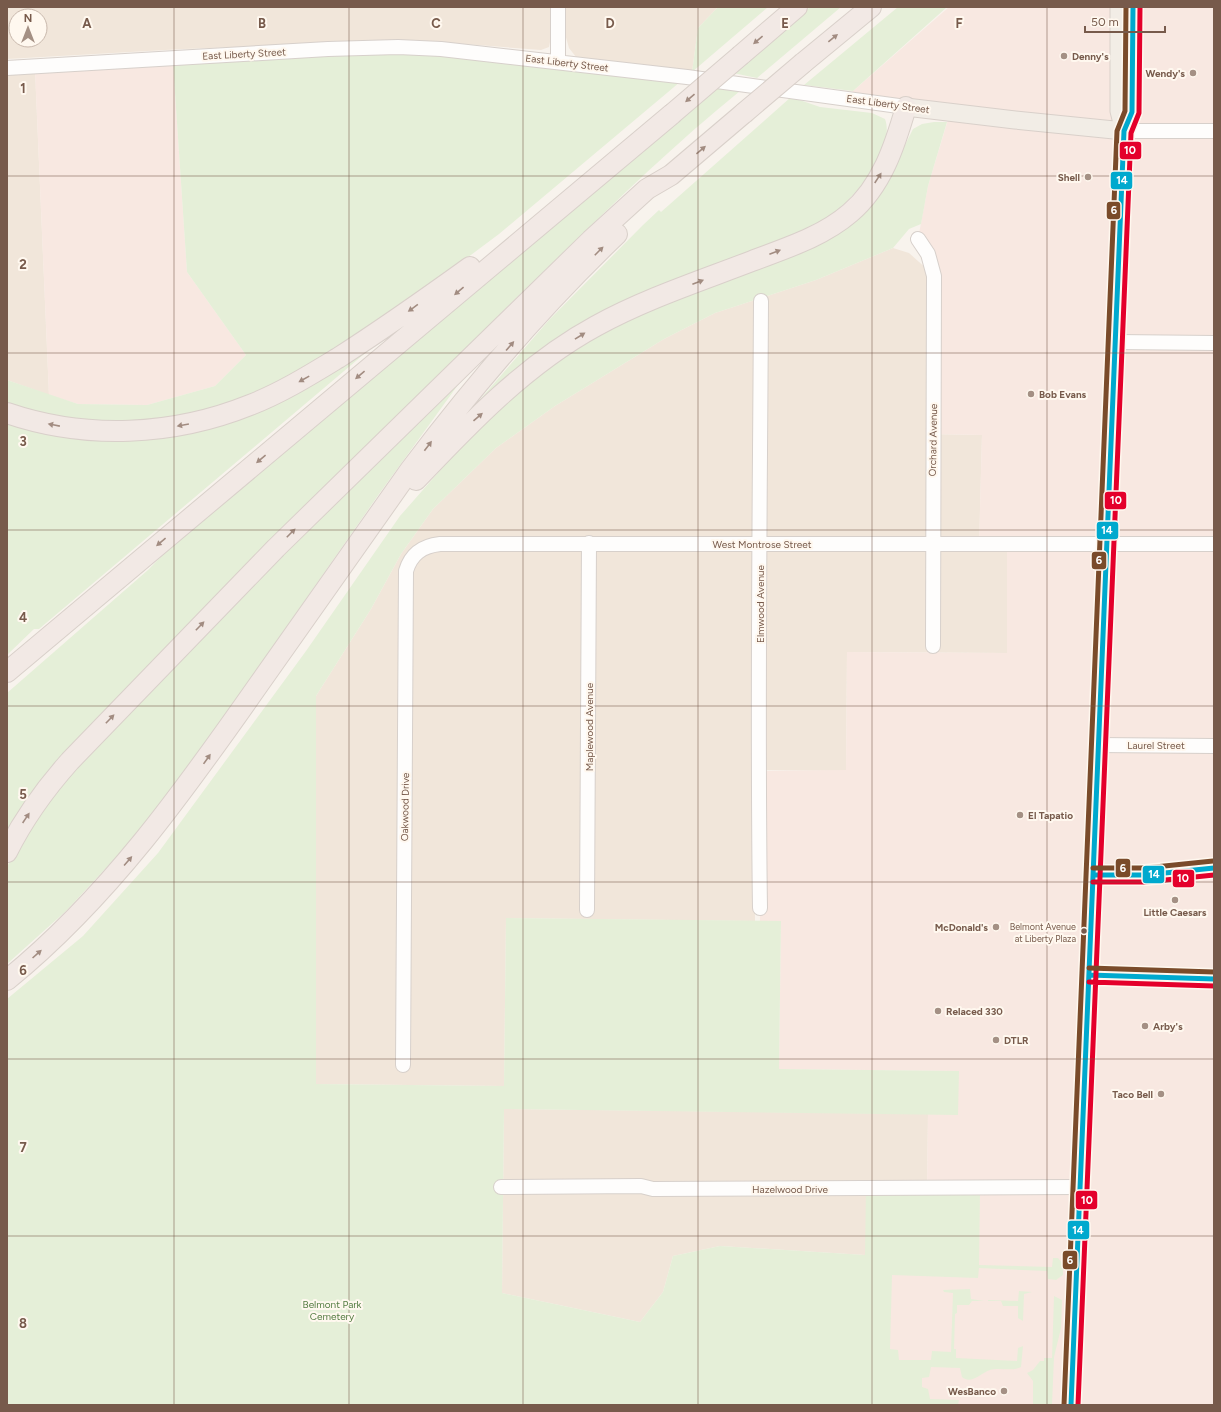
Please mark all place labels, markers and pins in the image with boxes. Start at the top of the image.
place label: Denny's [1072,50,1109,63]
marker: Denny's [1059,51,1069,61]
place label: Wendy's [1146,67,1185,80]
marker: Wendy's [1188,68,1198,78]
place label: Shell [1058,171,1080,184]
marker: Shell [1083,172,1093,182]
place label: Bob Evans [1039,388,1087,401]
marker: Bob Evans [1026,389,1036,399]
place label: El Tapatio [1028,809,1073,822]
marker: El Tapatio [1015,810,1025,820]
marker: Little Caesars [1170,895,1180,905]
place label: Little Caesars [1144,906,1207,919]
place label: McDonald's [935,921,988,934]
place label: Belmont Avenue at Liberty Plaza [1010,921,1076,944]
marker: McDonald's [991,922,1001,932]
marker: Belmont Avenue at Liberty Plaza [1079,926,1089,936]
place label: Relaced 330 [946,1005,1003,1018]
marker: Relaced 330 [933,1006,943,1016]
place label: Arby's [1153,1020,1183,1033]
marker: Arby's [1140,1021,1150,1031]
place label: DTLR [1004,1034,1029,1047]
marker: DTLR [991,1035,1001,1045]
place label: Taco Bell [1112,1088,1153,1101]
marker: Taco Bell [1156,1089,1166,1099]
place label: WesBanco [948,1385,996,1398]
marker: WesBanco [999,1386,1009,1396]

